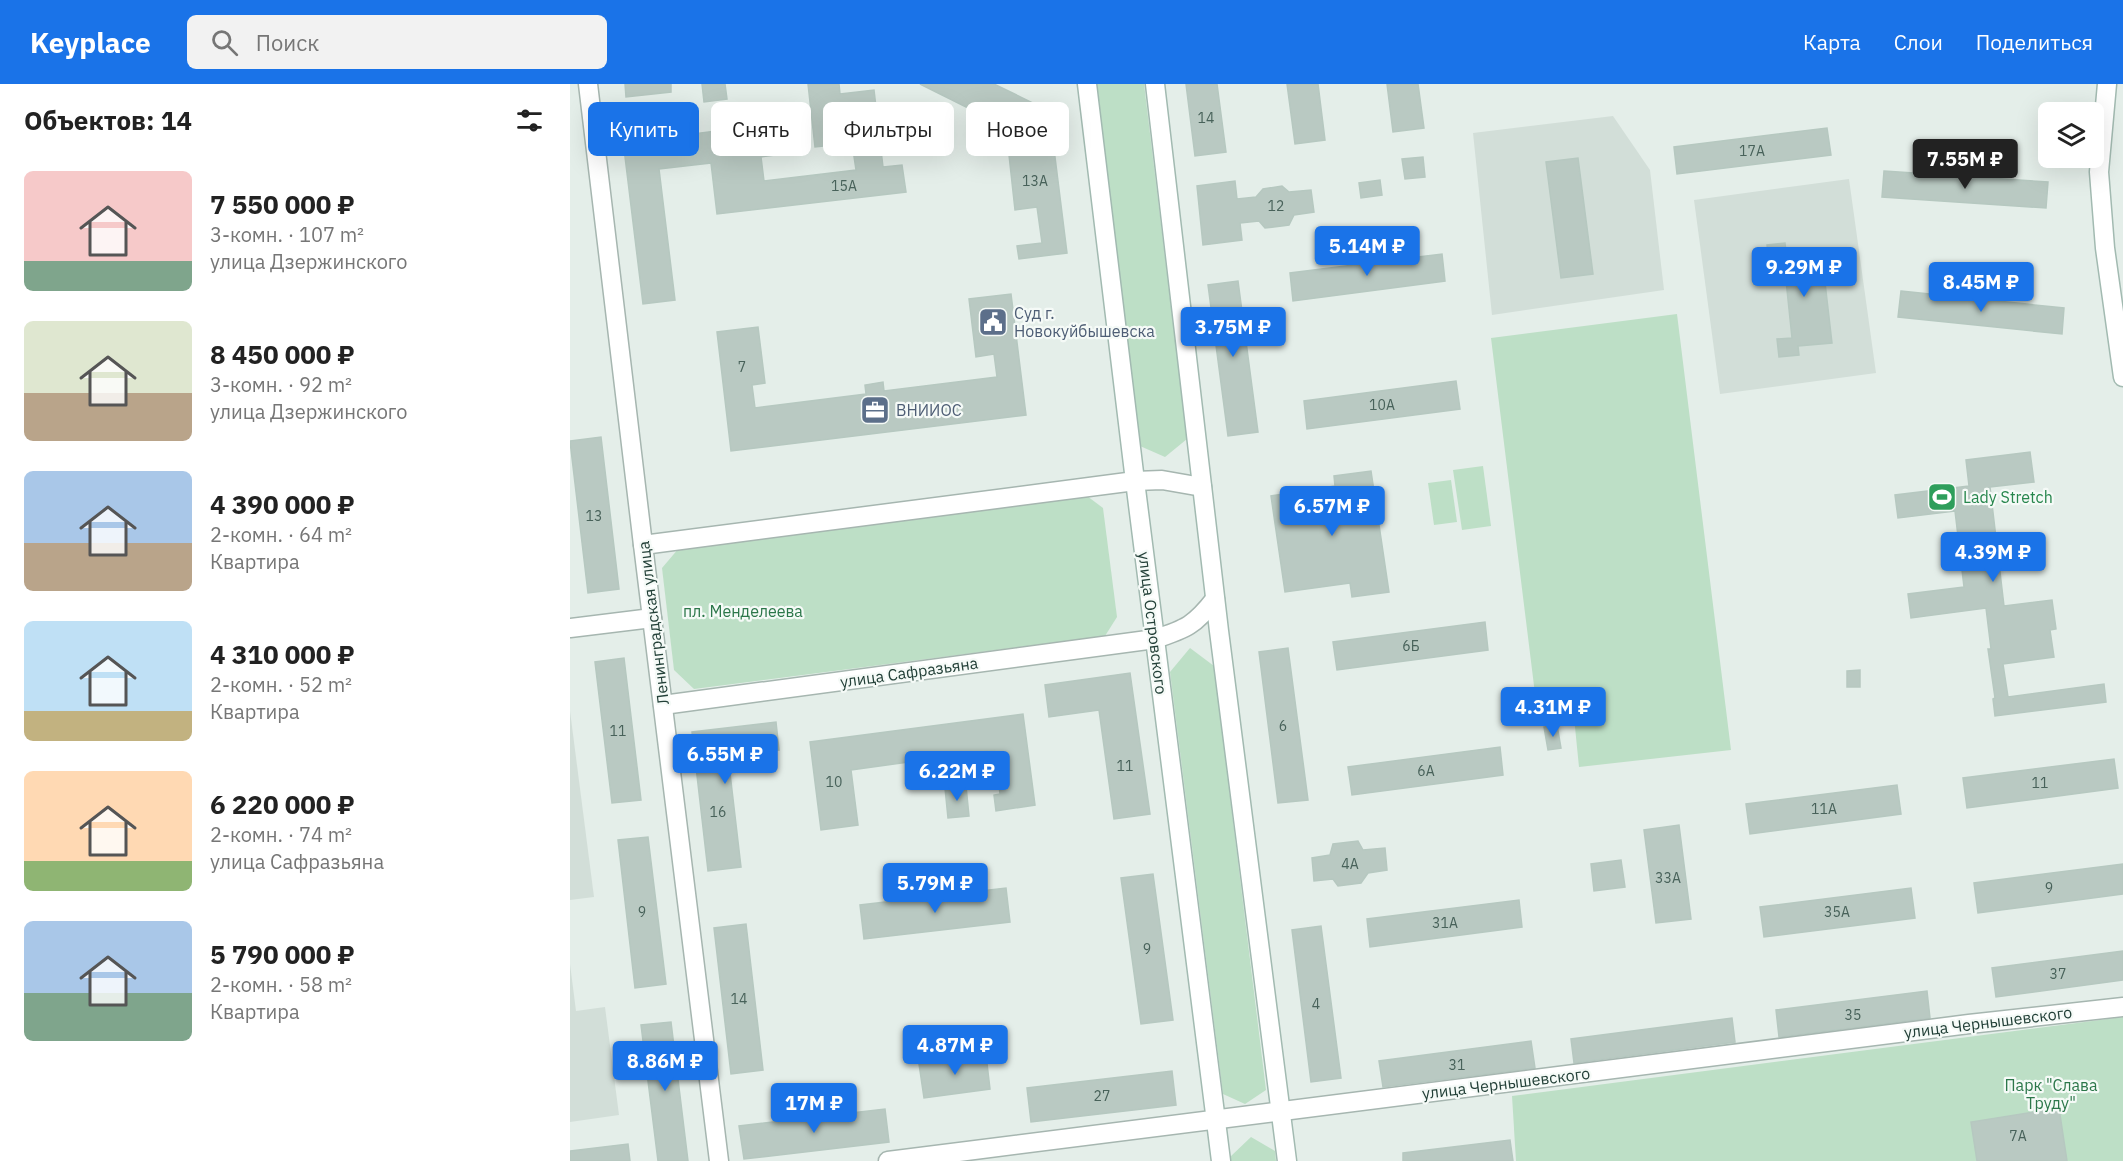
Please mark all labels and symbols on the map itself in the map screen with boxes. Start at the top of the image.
house number: 14 [1198,109,1214,127]
pin: 7.55M ₽ [1910,139,2020,190]
house number: 17А [1739,142,1765,160]
house number: 13А [1022,172,1048,190]
house number: 15А [831,177,857,195]
house number: 12 [1268,197,1284,215]
pin: 5.14M ₽ [1312,226,1422,277]
pin: 9.29M ₽ [1749,247,1859,298]
pin: 8.45M ₽ [1926,262,2036,313]
place label: Суд г. Новокуйбышевска [1014,303,1155,341]
public building icon: Суд г. Новокуйбышевска [977,306,1009,338]
pin: 3.75M ₽ [1178,307,1288,358]
house number: 7 [738,358,746,376]
office icon: ВНИИОС [859,394,891,426]
house number: 10А [1369,396,1395,414]
place label: ВНИИОС [896,400,962,420]
sports icon: Lady Stretch [1926,481,1958,513]
pin: 6.57M ₽ [1277,486,1387,537]
place label: Lady Stretch [1963,487,2053,507]
house number: 13 [586,507,602,525]
pin: 4.39M ₽ [1938,532,2048,583]
street label: Ленинградская улица [633,540,673,706]
street label: улица Островского [1134,551,1172,695]
park label: пл. Менделеева [683,601,803,621]
house number: 6Б [1402,637,1420,655]
street label: улица Сафразьяна [839,652,980,692]
pin: 4.31M ₽ [1498,687,1608,738]
house number: 6 [1279,717,1287,735]
house number: 11 [610,722,626,740]
pin: 6.55M ₽ [670,734,780,785]
pin: 6.22M ₽ [902,751,1012,802]
house number: 11 [1117,757,1133,775]
house number: 6А [1417,762,1435,780]
house number: 10 [826,773,842,791]
house number: 11 [2032,774,2048,792]
house number: 11А [1811,800,1837,818]
house number: 16 [710,803,726,821]
house number: 4А [1341,855,1359,873]
pin: 5.79M ₽ [880,863,990,914]
house number: 33А [1655,869,1681,887]
house number: 9 [2045,879,2053,897]
house number: 9 [638,903,646,921]
house number: 35А [1824,903,1850,921]
house number: 31А [1432,914,1458,932]
house number: 9 [1143,940,1151,958]
house number: 37 [2050,965,2066,983]
house number: 14 [731,990,747,1008]
house number: 4 [1312,995,1320,1013]
street label: улица Чернышевского [1903,1002,2073,1042]
house number: 35 [1845,1006,1861,1024]
pin: 4.87M ₽ [900,1025,1010,1076]
pin: 8.86M ₽ [610,1041,720,1092]
house number: 31 [1449,1056,1465,1074]
street label: улица Чернышевского [1421,1063,1591,1103]
park label: Парк "Слава Труду" [2005,1075,2098,1113]
pin: 17M ₽ [772,1083,856,1134]
house number: 27 [1094,1087,1110,1105]
house number: 7А [2009,1127,2027,1145]

